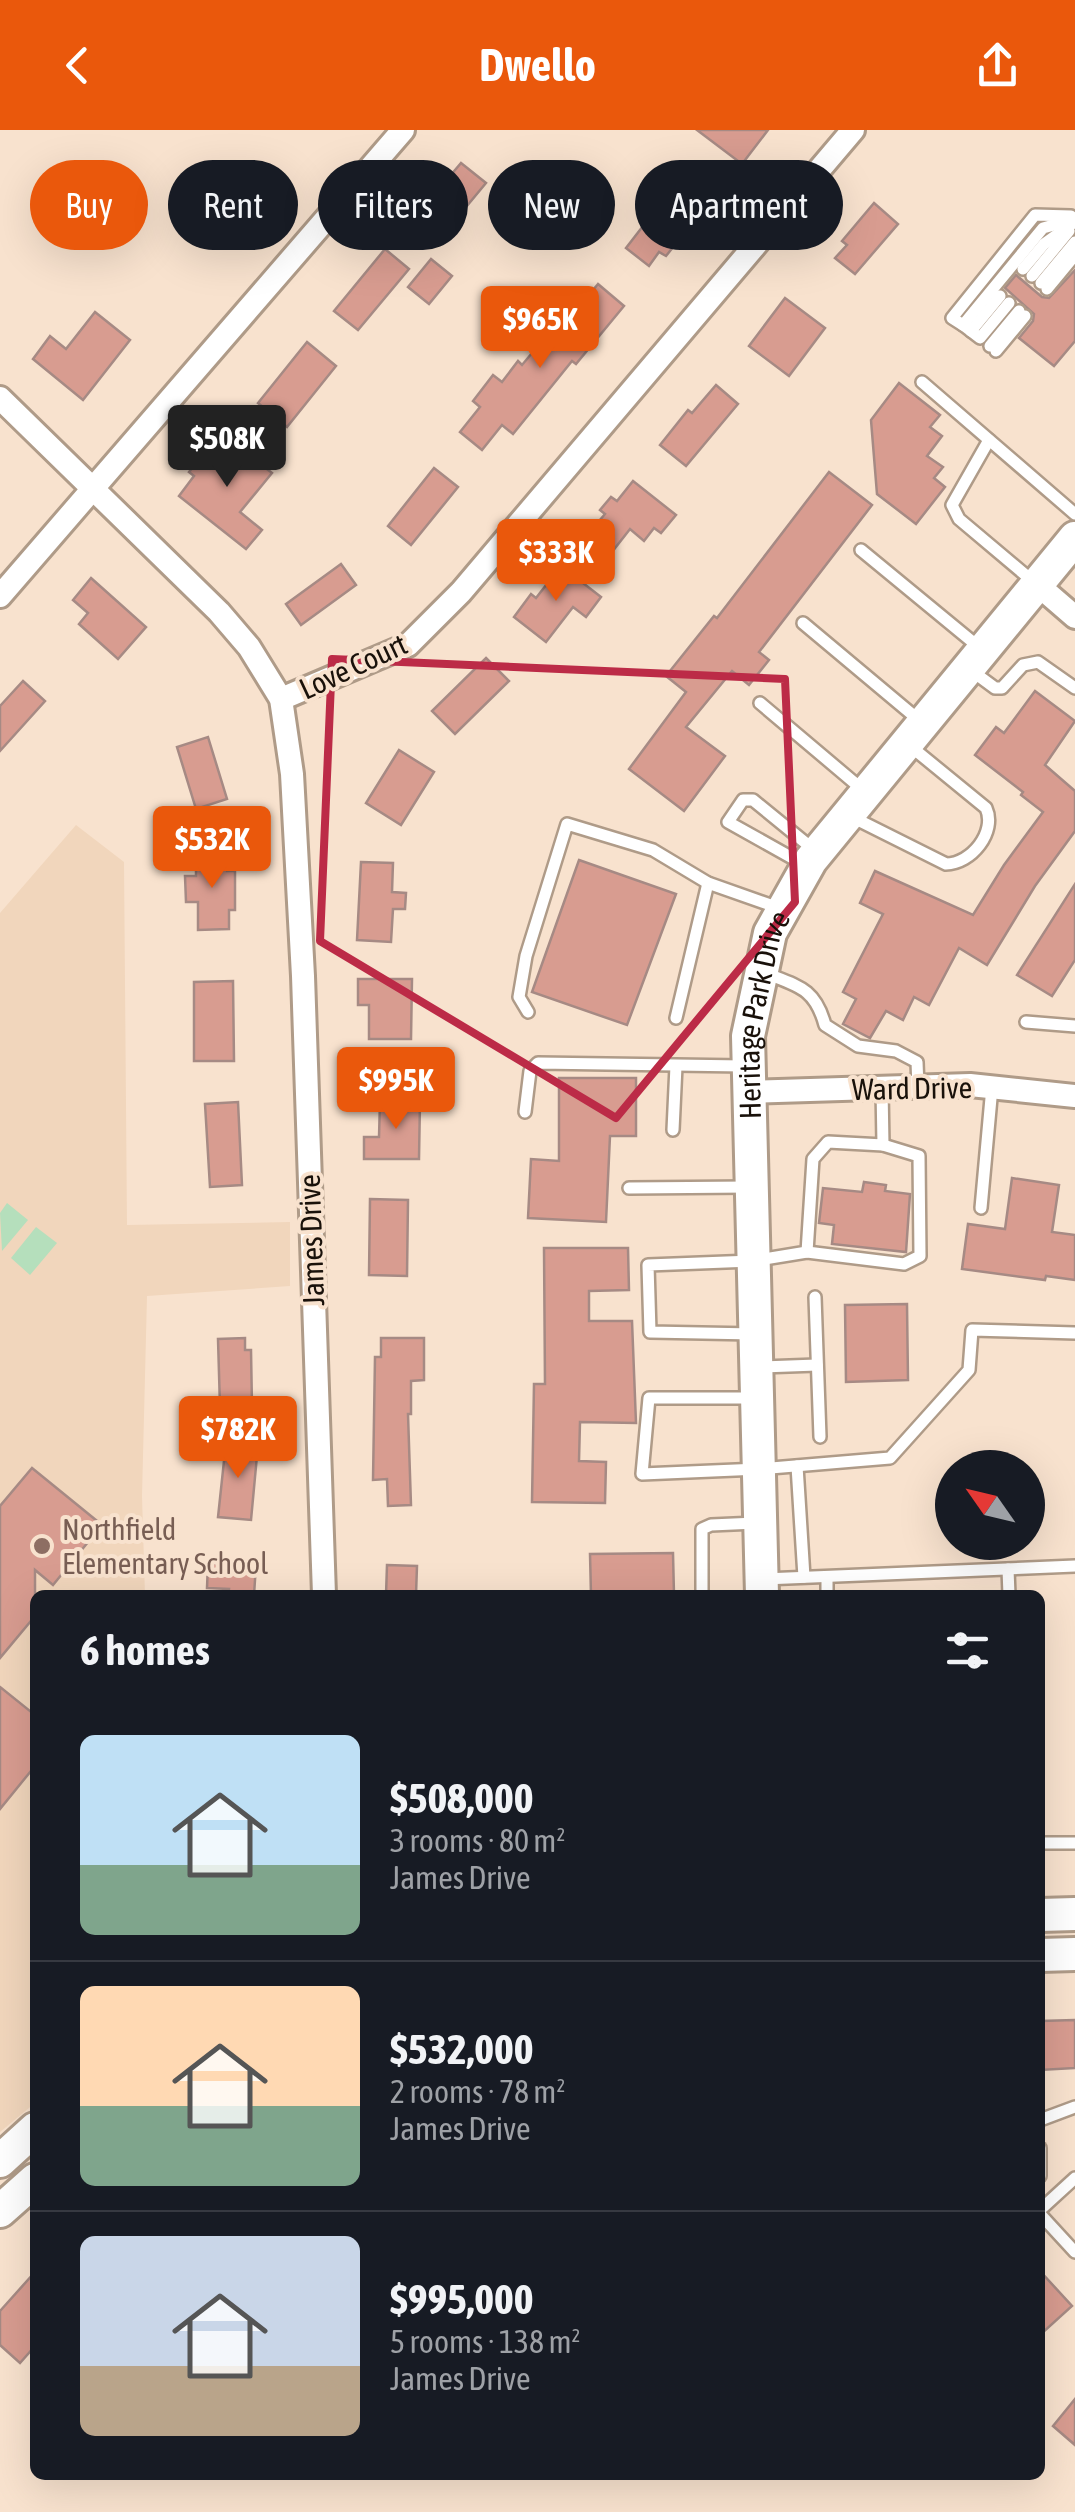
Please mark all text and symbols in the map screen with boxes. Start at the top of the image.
icon: back [50,38,105,93]
icon: share [970,38,1025,93]
text: Dwello [479,39,596,91]
chip: Buy [30,160,148,250]
chip: Rent [168,160,298,250]
chip: Filters [318,160,468,250]
chip: New [488,160,615,250]
chip: Apartment [635,160,843,250]
pin: $965K [470,286,610,371]
text: $965K [503,300,577,337]
pin: $508K [157,405,297,490]
text: $508K [190,419,264,456]
pin: $333K [486,519,626,604]
text: $333K [519,533,593,570]
street label: Love Court [294,626,412,706]
pin: $532K [142,806,282,891]
text: $532K [175,820,249,857]
street label: Heritage Park Drive [731,904,796,1120]
pin: $995K [326,1047,466,1132]
text: $995K [359,1061,433,1098]
street label: Ward Drive [852,1070,972,1106]
street label: James Drive [292,1174,330,1306]
pin: $782K [168,1396,308,1481]
text: $782K [201,1410,275,1447]
north arrow [935,1450,1045,1560]
map controls [935,1450,1045,1560]
place label: Northfield Elementary School [62,1512,268,1580]
marker: Northfield Elementary School [31,1535,53,1557]
icon: filters [940,1623,995,1678]
text: 6 homes [80,1626,210,1674]
text: $508,000 [390,1774,534,1822]
icon: home [160,1775,280,1895]
text: 3 rooms · 80 m² [390,1822,565,1859]
text: James Drive [390,1859,530,1896]
text: $532,000 [390,2025,534,2073]
icon: home [160,2026,280,2146]
text: 2 rooms · 78 m² [390,2073,565,2110]
text: James Drive [390,2110,530,2147]
text: $995,000 [390,2275,534,2323]
icon: home [160,2276,280,2396]
text: 5 rooms · 138 m² [390,2323,580,2360]
text: James Drive [390,2360,530,2397]

